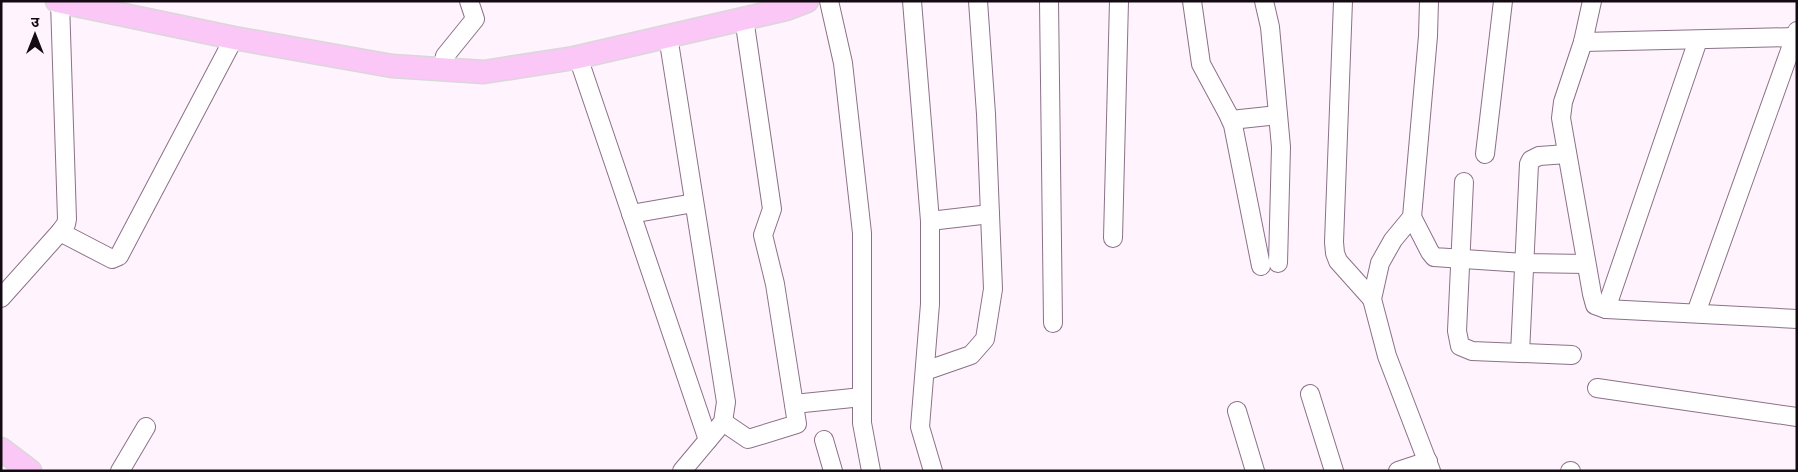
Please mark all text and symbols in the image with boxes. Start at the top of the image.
north arrow [10,10,60,60]
text: उ [31,14,40,30]

